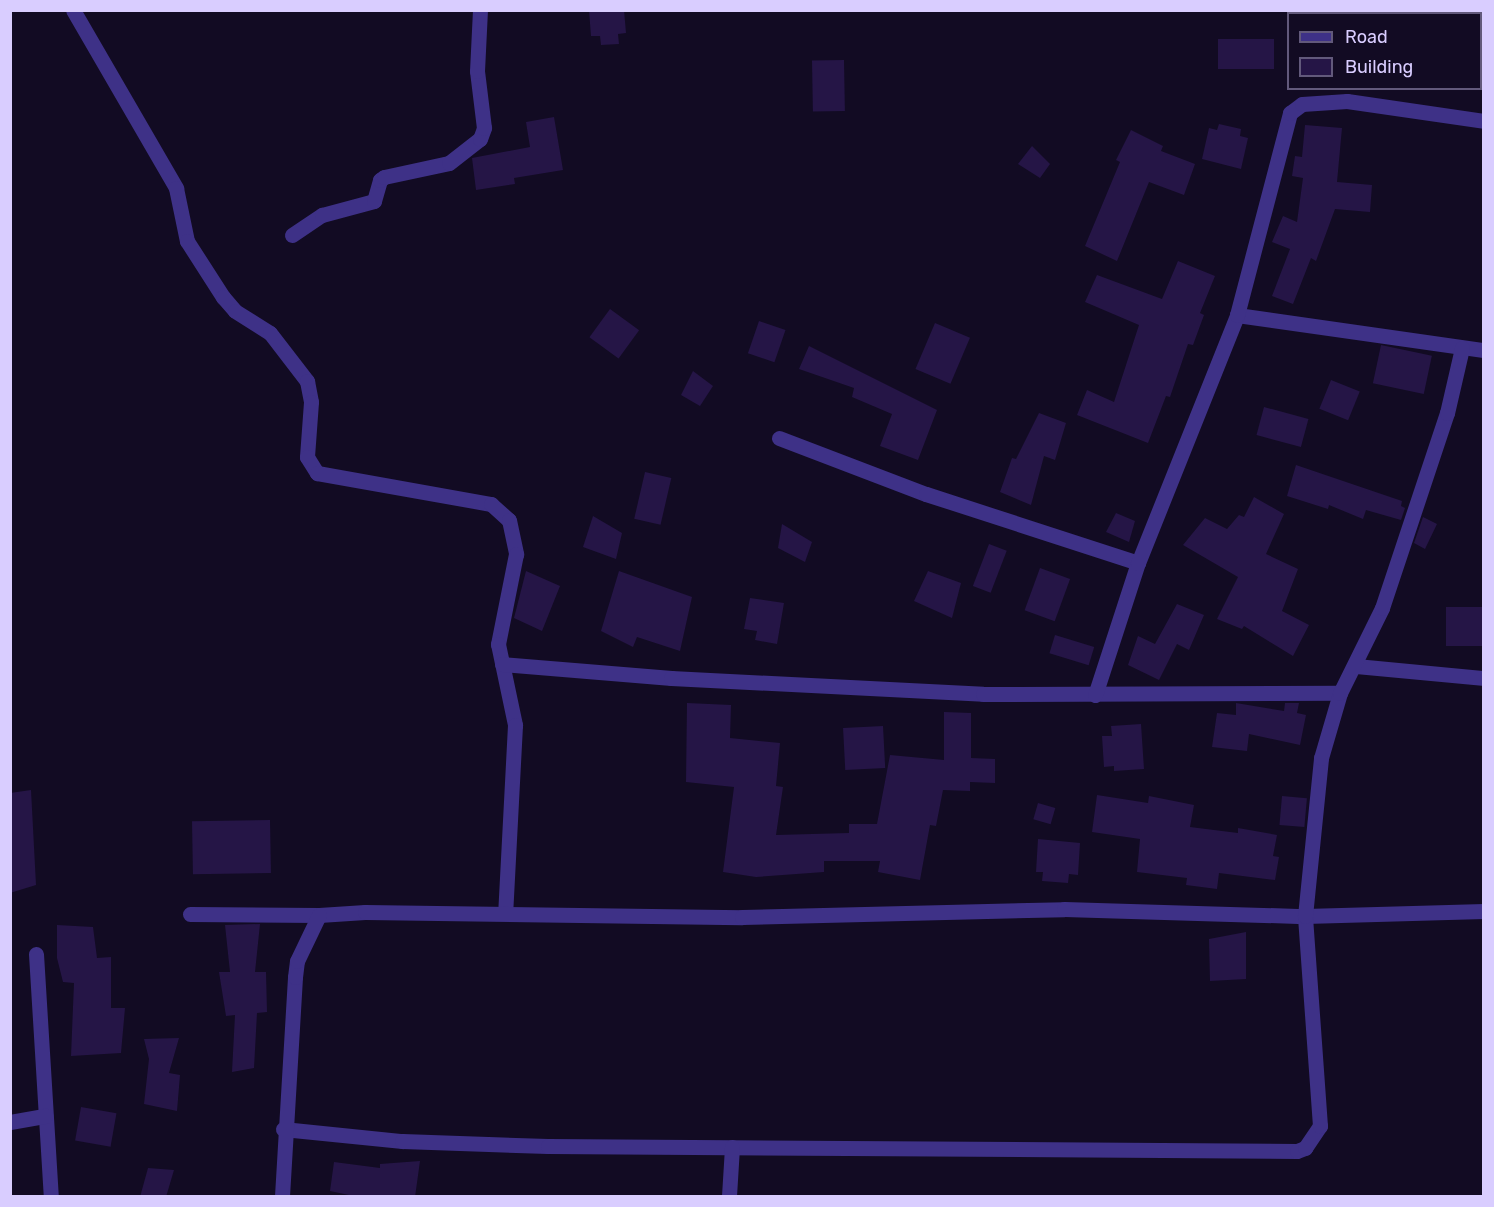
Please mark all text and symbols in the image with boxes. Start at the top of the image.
legend [1287,12,1482,90]
text: Road [1345,26,1388,48]
text: Building [1345,56,1413,78]

